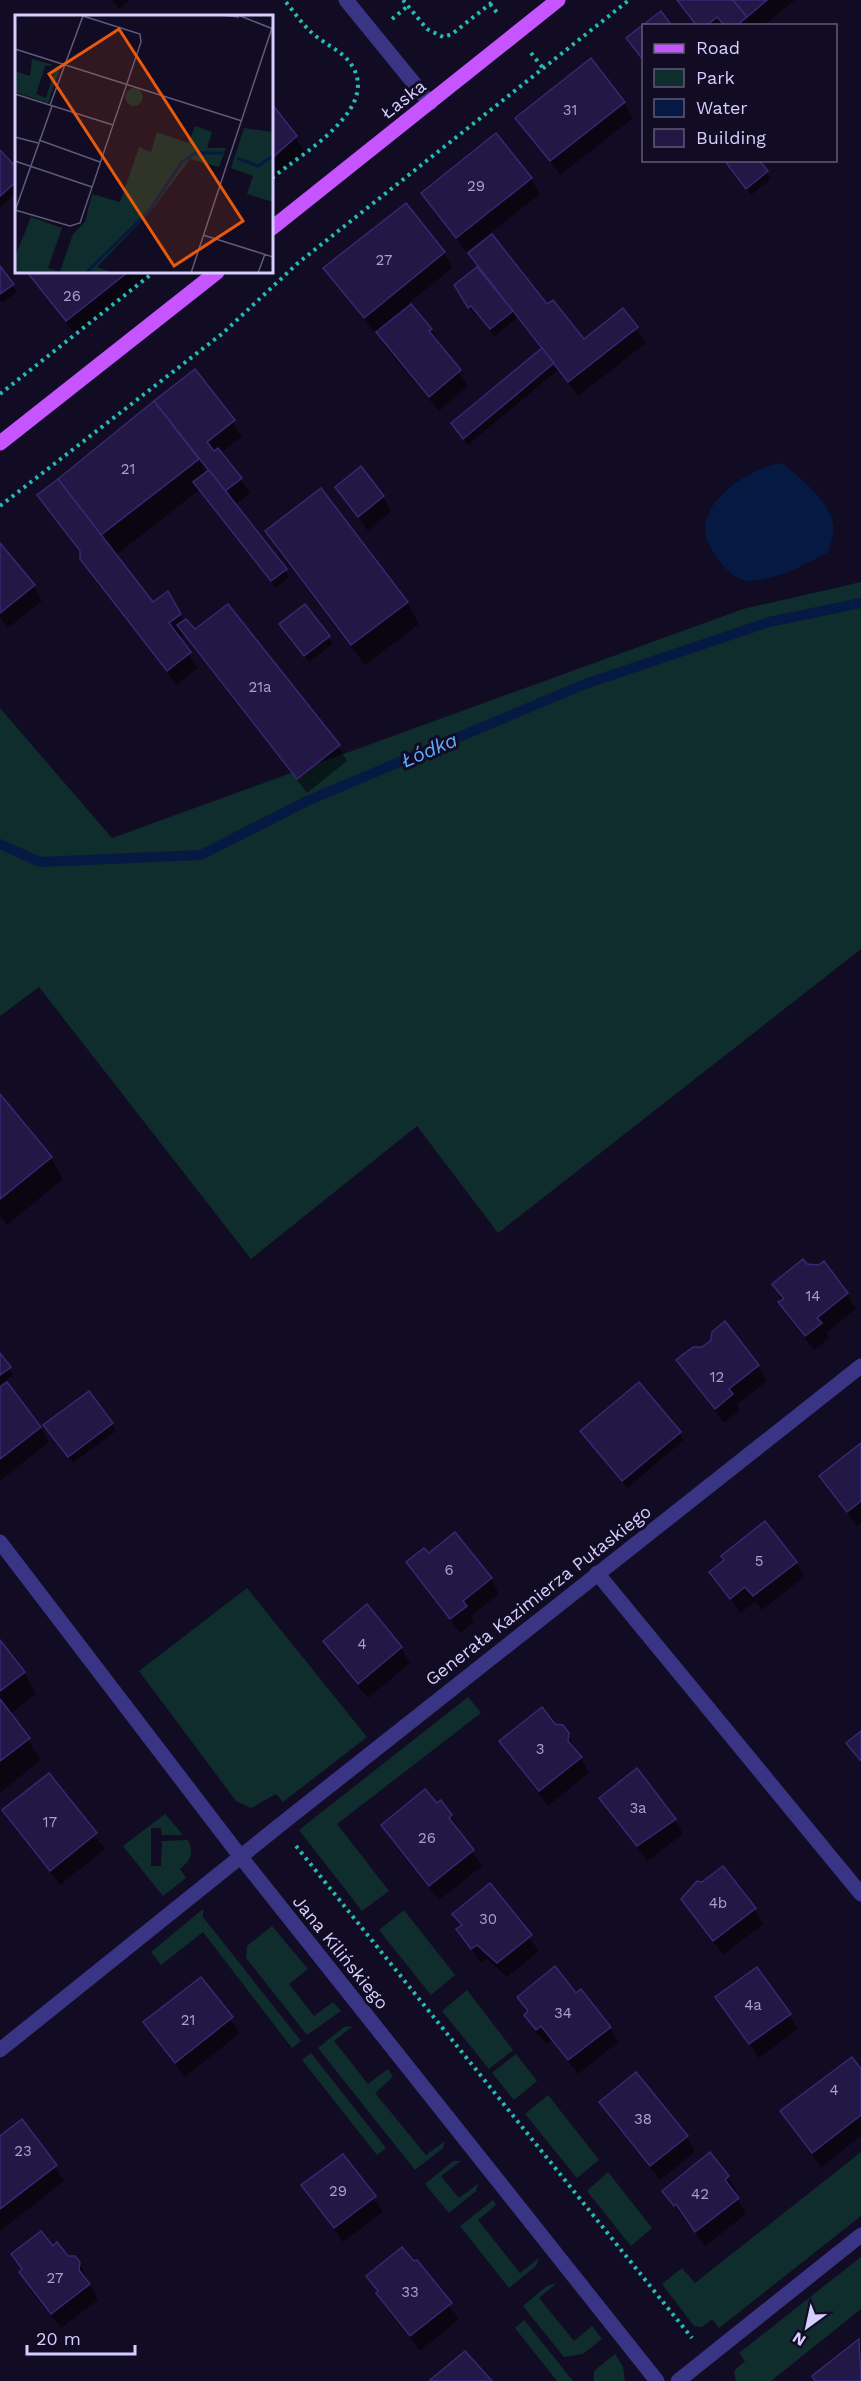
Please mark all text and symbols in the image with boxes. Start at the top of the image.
inset map [15,15,273,273]
legend [642,24,837,162]
text: Road [696,37,740,58]
text: Park [696,67,735,88]
street label: Łaska [376,75,430,123]
text: Water [696,97,748,118]
house number: 31 [563,101,577,119]
text: Building [696,127,766,148]
house number: 29 [467,177,485,195]
house number: 27 [376,251,392,269]
house number: 26 [63,287,81,305]
house number: 21 [121,460,135,478]
house number: 21a [248,678,272,696]
water label: Łódka [397,727,461,773]
house number: 14 [805,1287,821,1305]
house number: 12 [710,1368,724,1386]
street label: Generała Kazimierza Pułaskiego [421,1500,655,1690]
house number: 5 [755,1552,763,1570]
house number: 6 [444,1561,454,1579]
house number: 4 [357,1635,367,1653]
house number: 3 [536,1740,544,1758]
house number: 3a [629,1799,647,1817]
house number: 17 [43,1813,57,1831]
house number: 26 [418,1829,436,1847]
street label: Jana Kilińskiego [289,1891,393,2013]
house number: 4b [709,1894,727,1912]
house number: 30 [479,1910,497,1928]
house number: 4a [744,1996,762,2014]
house number: 34 [554,2004,572,2022]
house number: 21 [181,2011,195,2029]
house number: 4 [829,2081,839,2099]
house number: 38 [634,2110,652,2128]
house number: 23 [14,2142,32,2160]
house number: 29 [329,2182,347,2200]
house number: 42 [691,2185,709,2203]
house number: 27 [47,2269,63,2287]
house number: 33 [401,2283,419,2301]
north arrow [777,2297,837,2357]
scale bar [27,2318,135,2356]
text: 20 m [36,2328,81,2349]
text: N [789,2328,809,2350]

